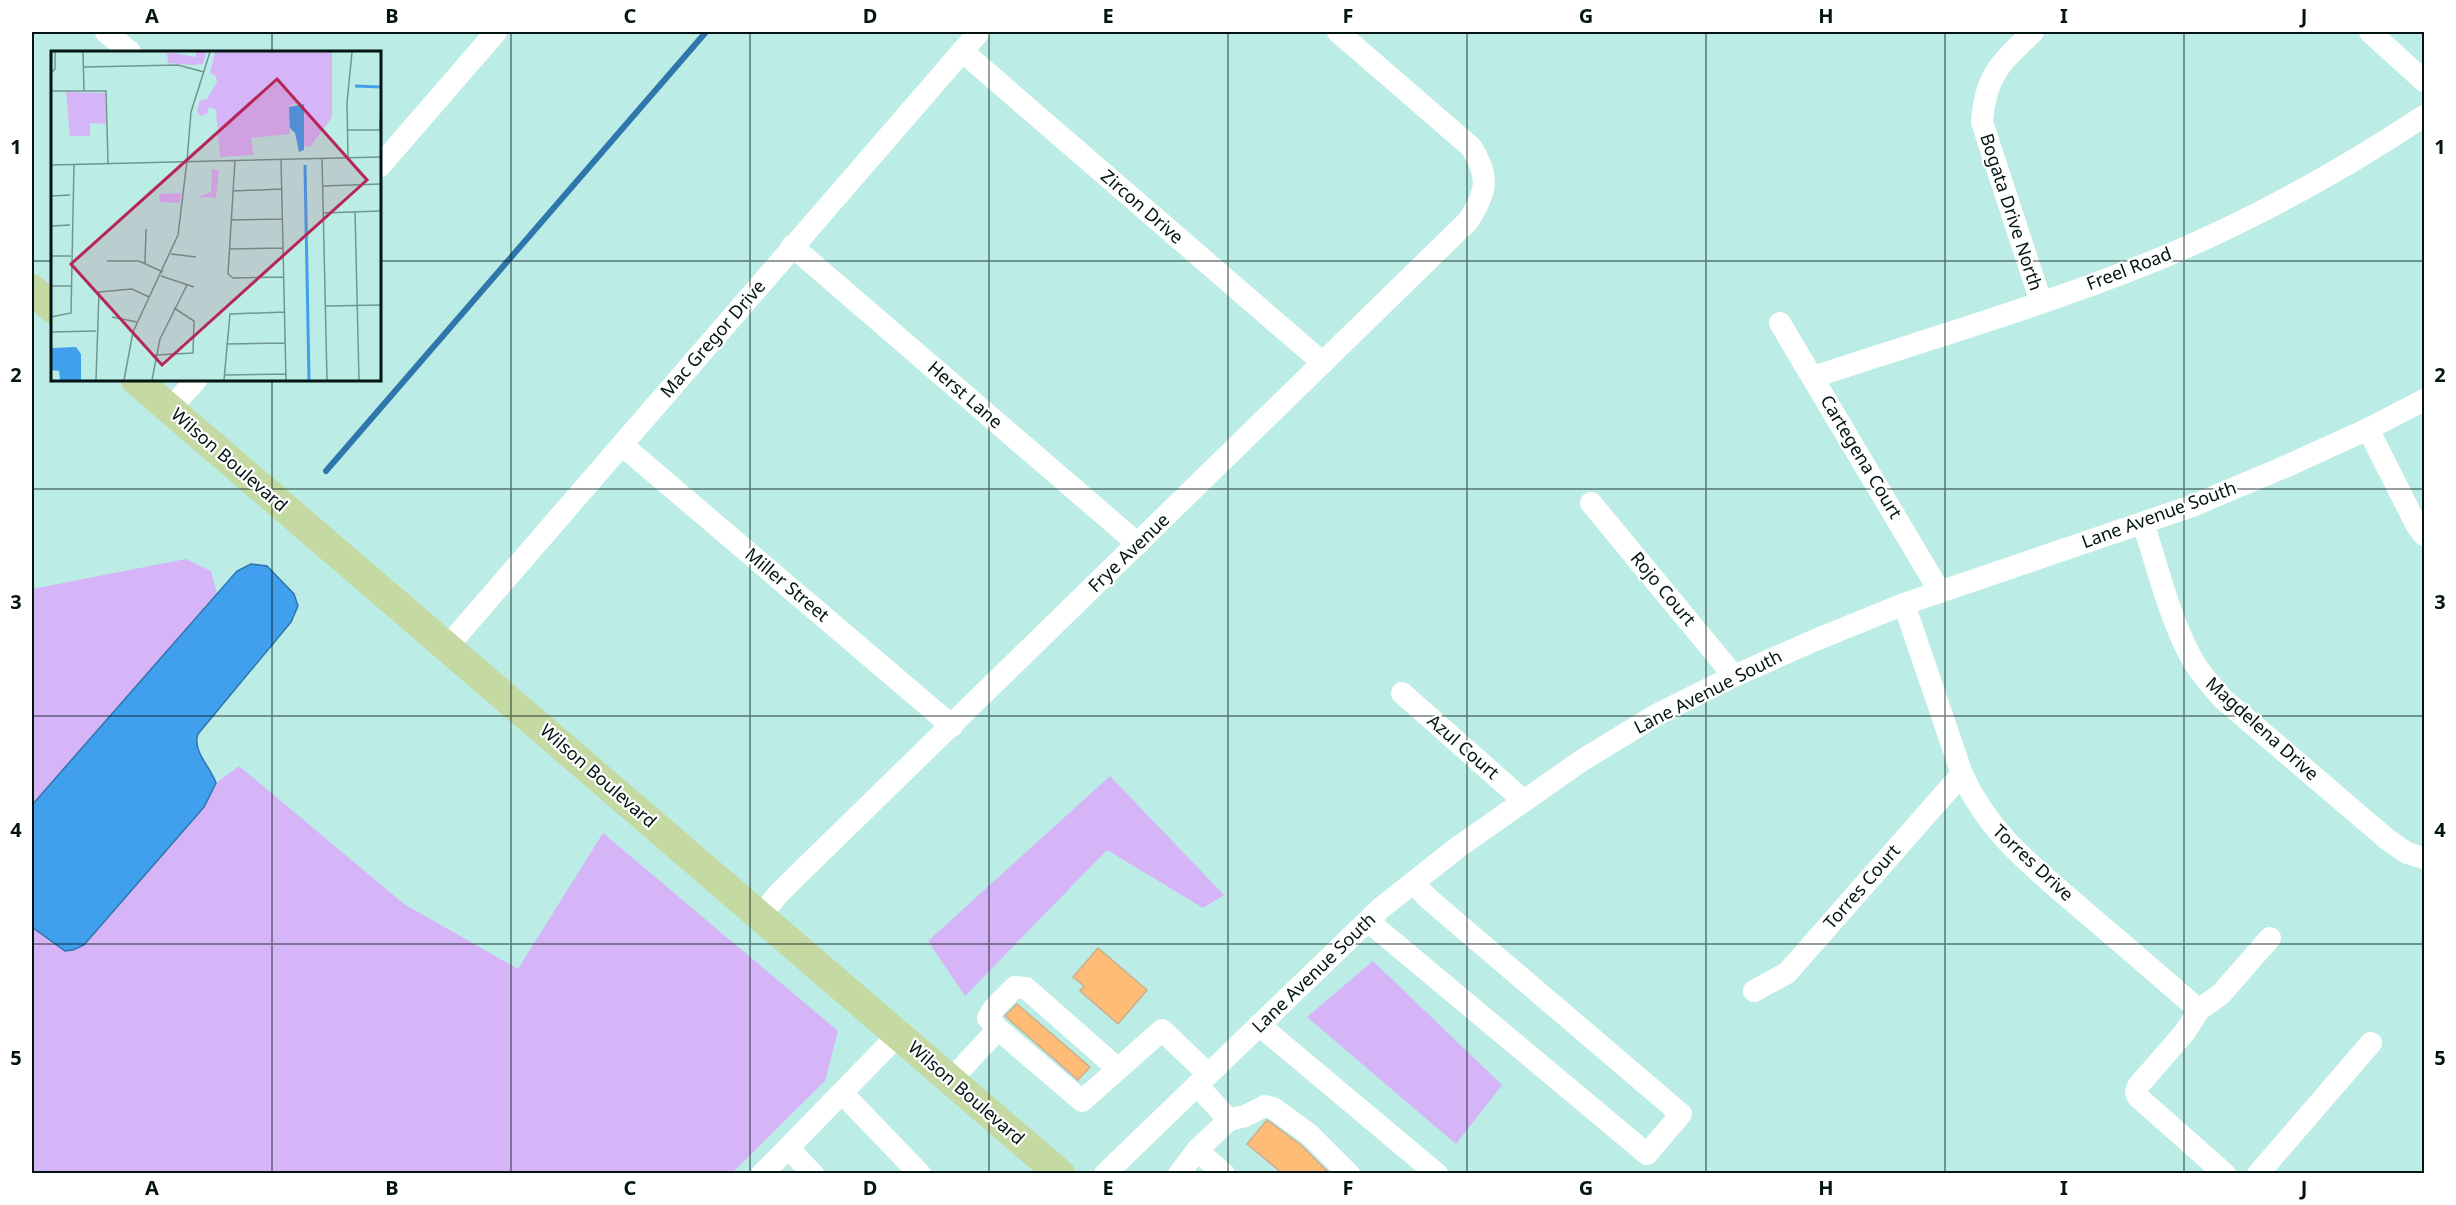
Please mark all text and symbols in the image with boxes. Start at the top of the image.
text: A [145,2,159,29]
text: B [385,2,399,29]
text: C [624,2,637,29]
text: D [863,2,877,29]
text: E [1102,2,1114,29]
text: F [1343,2,1353,29]
text: G [1579,2,1593,29]
text: H [1818,2,1834,29]
text: I [2060,2,2068,29]
text: J [2299,2,2307,29]
inset map [51,51,381,381]
street label: Bogata Drive North [1975,130,2049,293]
text: 1 [10,133,22,160]
text: 1 [2434,133,2446,160]
street label: Zircon Drive [1096,164,1189,249]
street label: Freel Road [2083,241,2175,295]
street label: Mac Gregor Drive [654,274,770,402]
street label: Herst Lane [923,355,1008,433]
text: 2 [10,361,22,388]
text: 2 [2434,361,2446,388]
street label: Cartegena Court [1816,390,1908,523]
street label: Wilson Boulevard [166,402,293,516]
street label: Lane Avenue South [2078,475,2239,553]
street label: Frye Avenue [1083,508,1174,597]
street label: Miller Street [741,542,835,627]
street label: Rojo Court [1626,546,1702,631]
text: 3 [10,588,22,615]
text: 3 [2434,588,2446,615]
street label: Lane Avenue South [1630,643,1786,739]
street label: Magdelena Drive [2201,671,2324,785]
street label: Azul Court [1423,708,1505,784]
street label: Wilson Boulevard [535,718,662,832]
text: 4 [10,816,22,843]
text: 4 [2434,816,2446,843]
street label: Torres Drive [1988,819,2079,906]
street label: Torres Court [1818,838,1905,934]
street label: Lane Avenue South [1246,907,1380,1037]
street label: Wilson Boulevard [903,1035,1030,1149]
text: 5 [10,1044,22,1071]
text: 5 [2434,1044,2446,1071]
text: A [145,1174,159,1201]
text: B [385,1174,399,1201]
text: C [624,1174,637,1201]
text: D [863,1174,877,1201]
text: E [1102,1174,1114,1201]
text: F [1343,1174,1353,1201]
text: G [1579,1174,1593,1201]
text: H [1818,1174,1834,1201]
text: I [2060,1174,2068,1201]
text: J [2299,1174,2307,1201]

